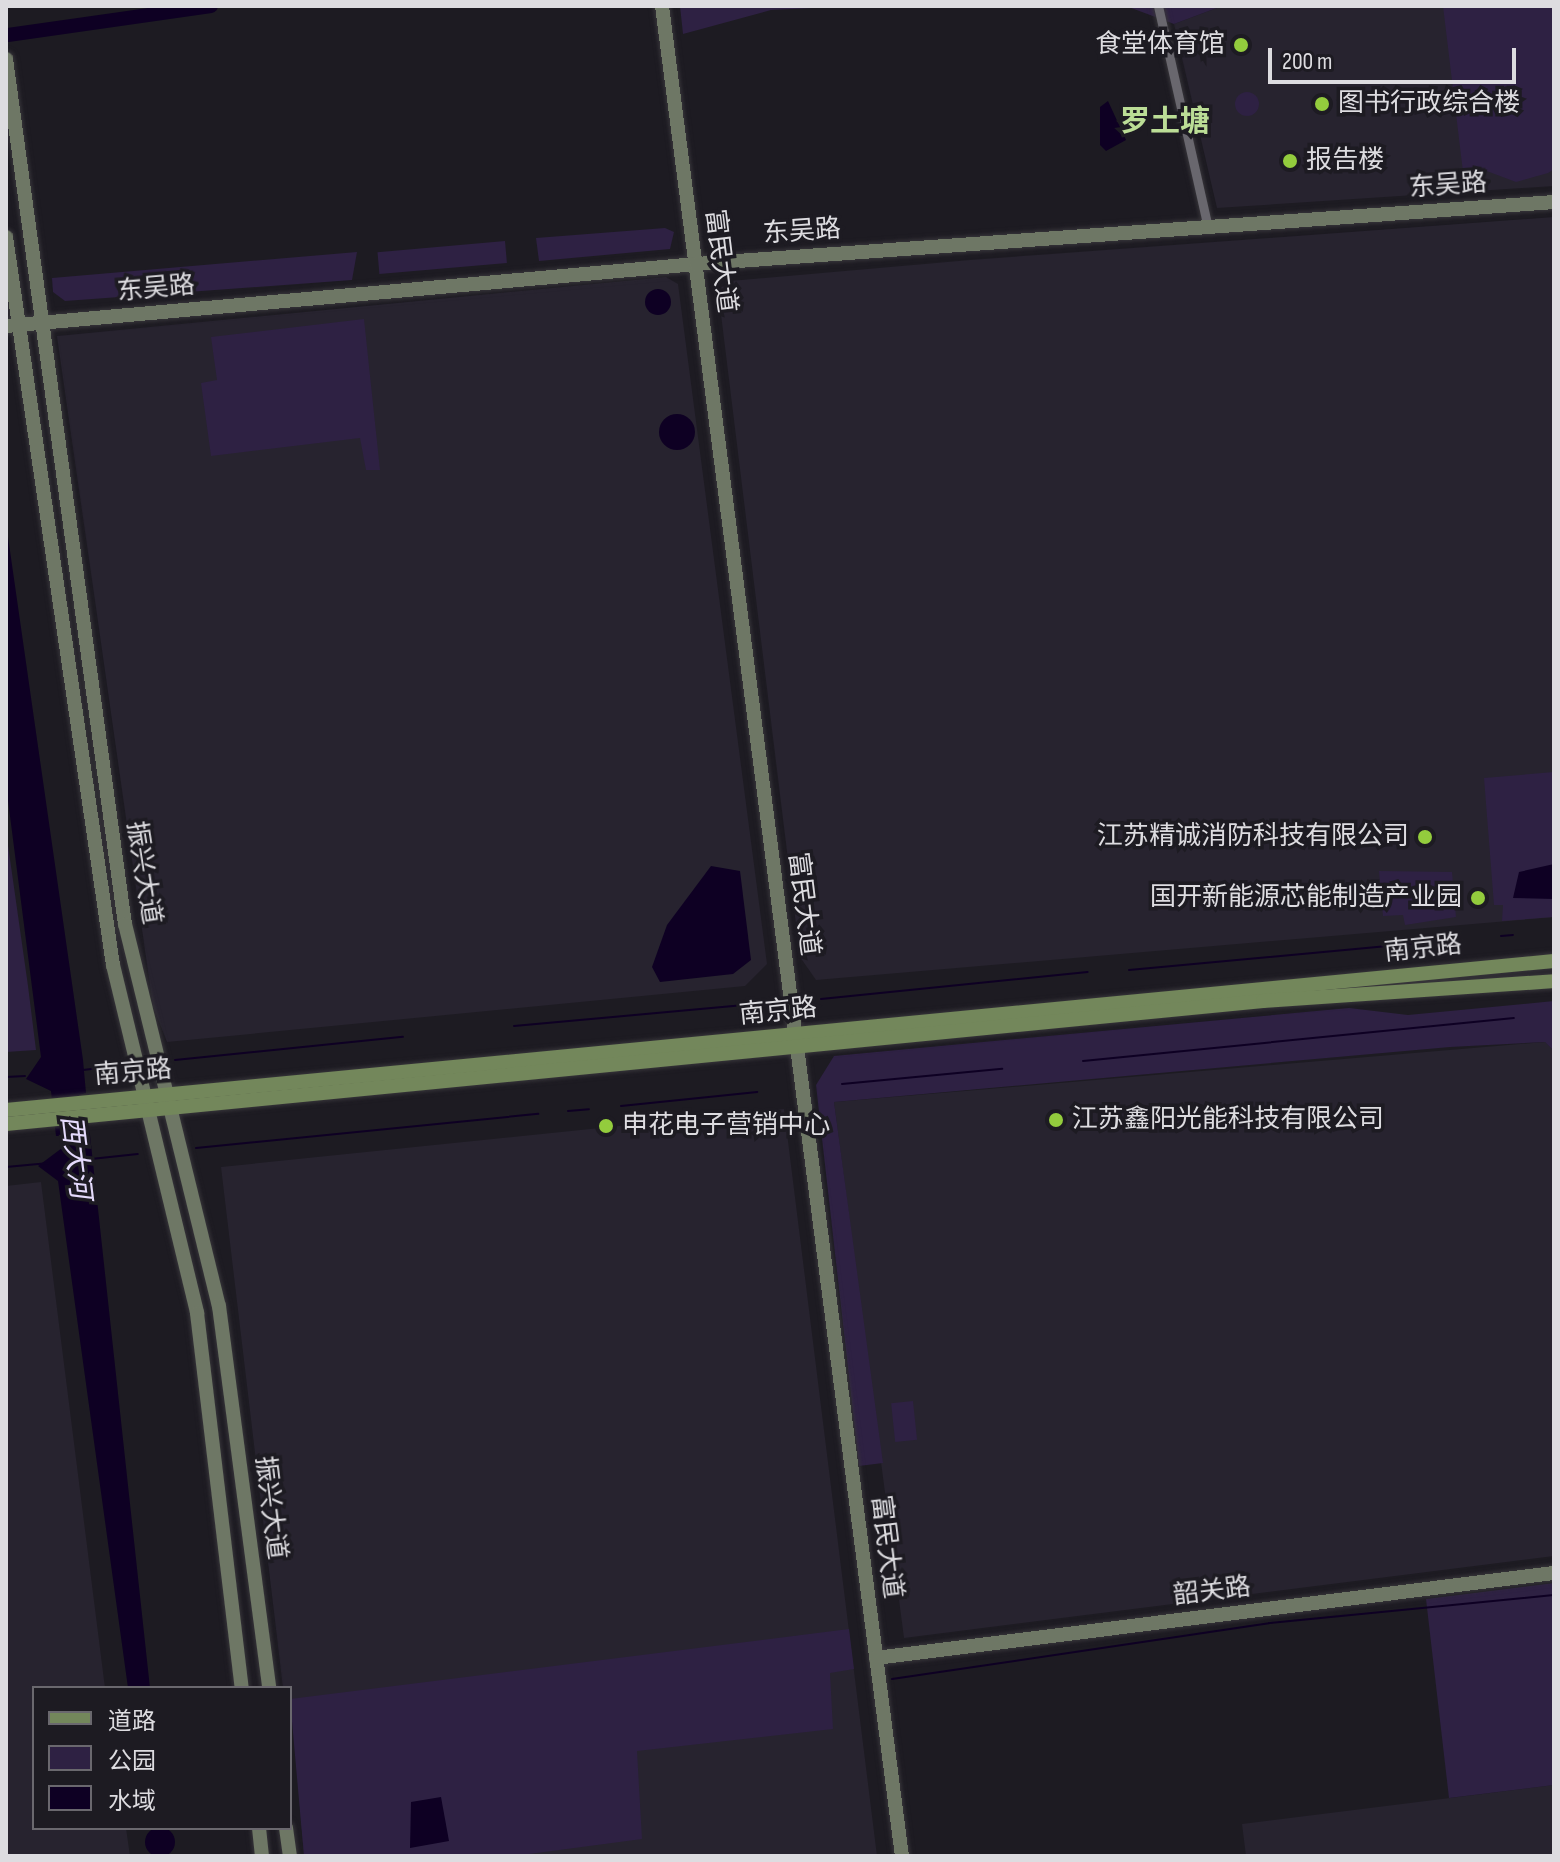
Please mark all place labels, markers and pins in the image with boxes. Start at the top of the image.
place label: 食堂体育馆 [1095,29,1225,61]
marker: 食堂体育馆 [1232,36,1250,54]
place label: 图书行政综合楼 [1338,88,1520,120]
marker: 图书行政综合楼 [1313,95,1331,113]
place label: 报告楼 [1306,145,1384,177]
marker: 报告楼 [1281,152,1299,170]
place label: 江苏精诚消防科技有限公司 [1097,821,1409,853]
marker: 江苏精诚消防科技有限公司 [1416,828,1434,846]
place label: 国开新能源芯能制造产业园 [1150,882,1462,914]
marker: 国开新能源芯能制造产业园 [1469,889,1487,907]
place label: 江苏鑫阳光能科技有限公司 [1072,1104,1384,1136]
place label: 申花电子营销中心 [622,1110,830,1142]
marker: 江苏鑫阳光能科技有限公司 [1047,1111,1065,1129]
marker: 申花电子营销中心 [597,1117,615,1135]

